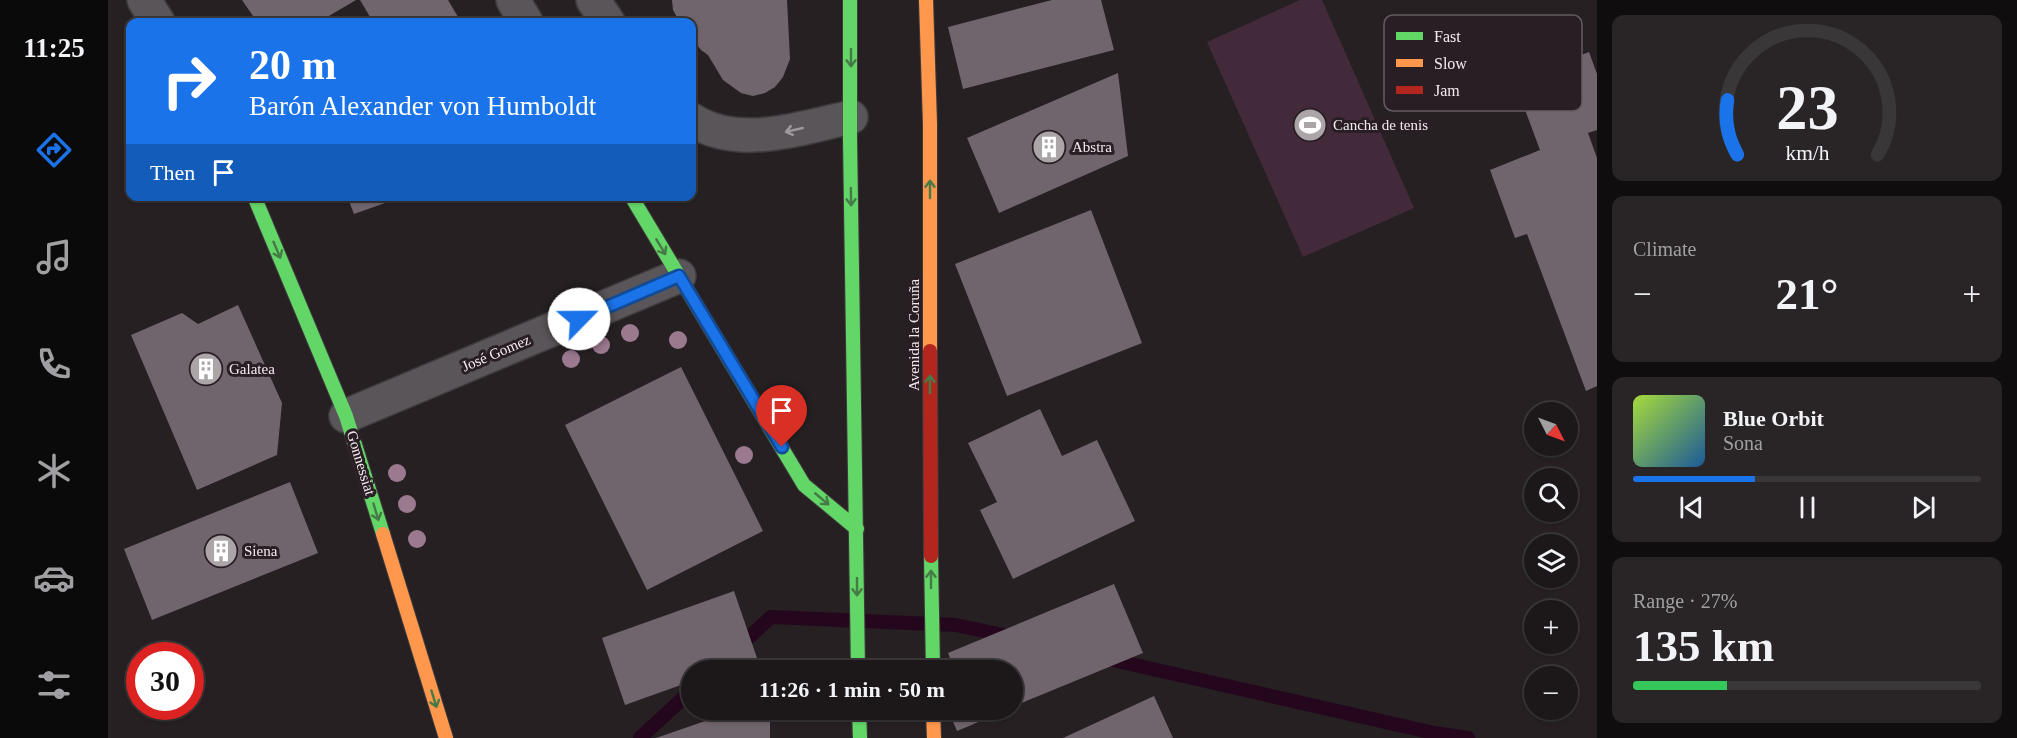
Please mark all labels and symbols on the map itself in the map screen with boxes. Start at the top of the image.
legend [1384,15,1582,111]
text: Fast [1434,28,1461,45]
one-way arrow [845,48,857,68]
text: Slow [1434,55,1467,72]
text: Jam [1434,82,1460,99]
sports icon: Cancha de tenis [1292,107,1328,143]
place label: Cancha de tenis [1333,117,1428,133]
one-way arrow [785,125,805,136]
building icon: Abstra [1031,129,1067,165]
place label: Abstra [1072,139,1112,155]
one-way arrow [924,179,936,199]
one-way arrow [845,186,857,206]
one-way arrow [656,238,668,255]
one-way arrow [272,241,283,259]
street label: Avenida la Coruña [906,279,922,391]
position arrow [547,287,611,351]
street label: José Gomez [459,331,533,375]
building icon: Galatea [188,351,224,387]
place label: Galatea [229,361,275,377]
one-way arrow [924,374,936,394]
pin [756,385,807,447]
north arrow [1524,402,1578,456]
street label: Gonnessiat [344,429,379,498]
one-way arrow [814,492,829,506]
one-way arrow [371,502,382,521]
building icon: Siena [203,533,239,569]
place label: Siena [244,543,278,559]
one-way arrow [925,569,937,589]
one-way arrow [851,577,863,597]
speed limit sign: 30 [126,642,204,720]
one-way arrow [429,689,440,708]

